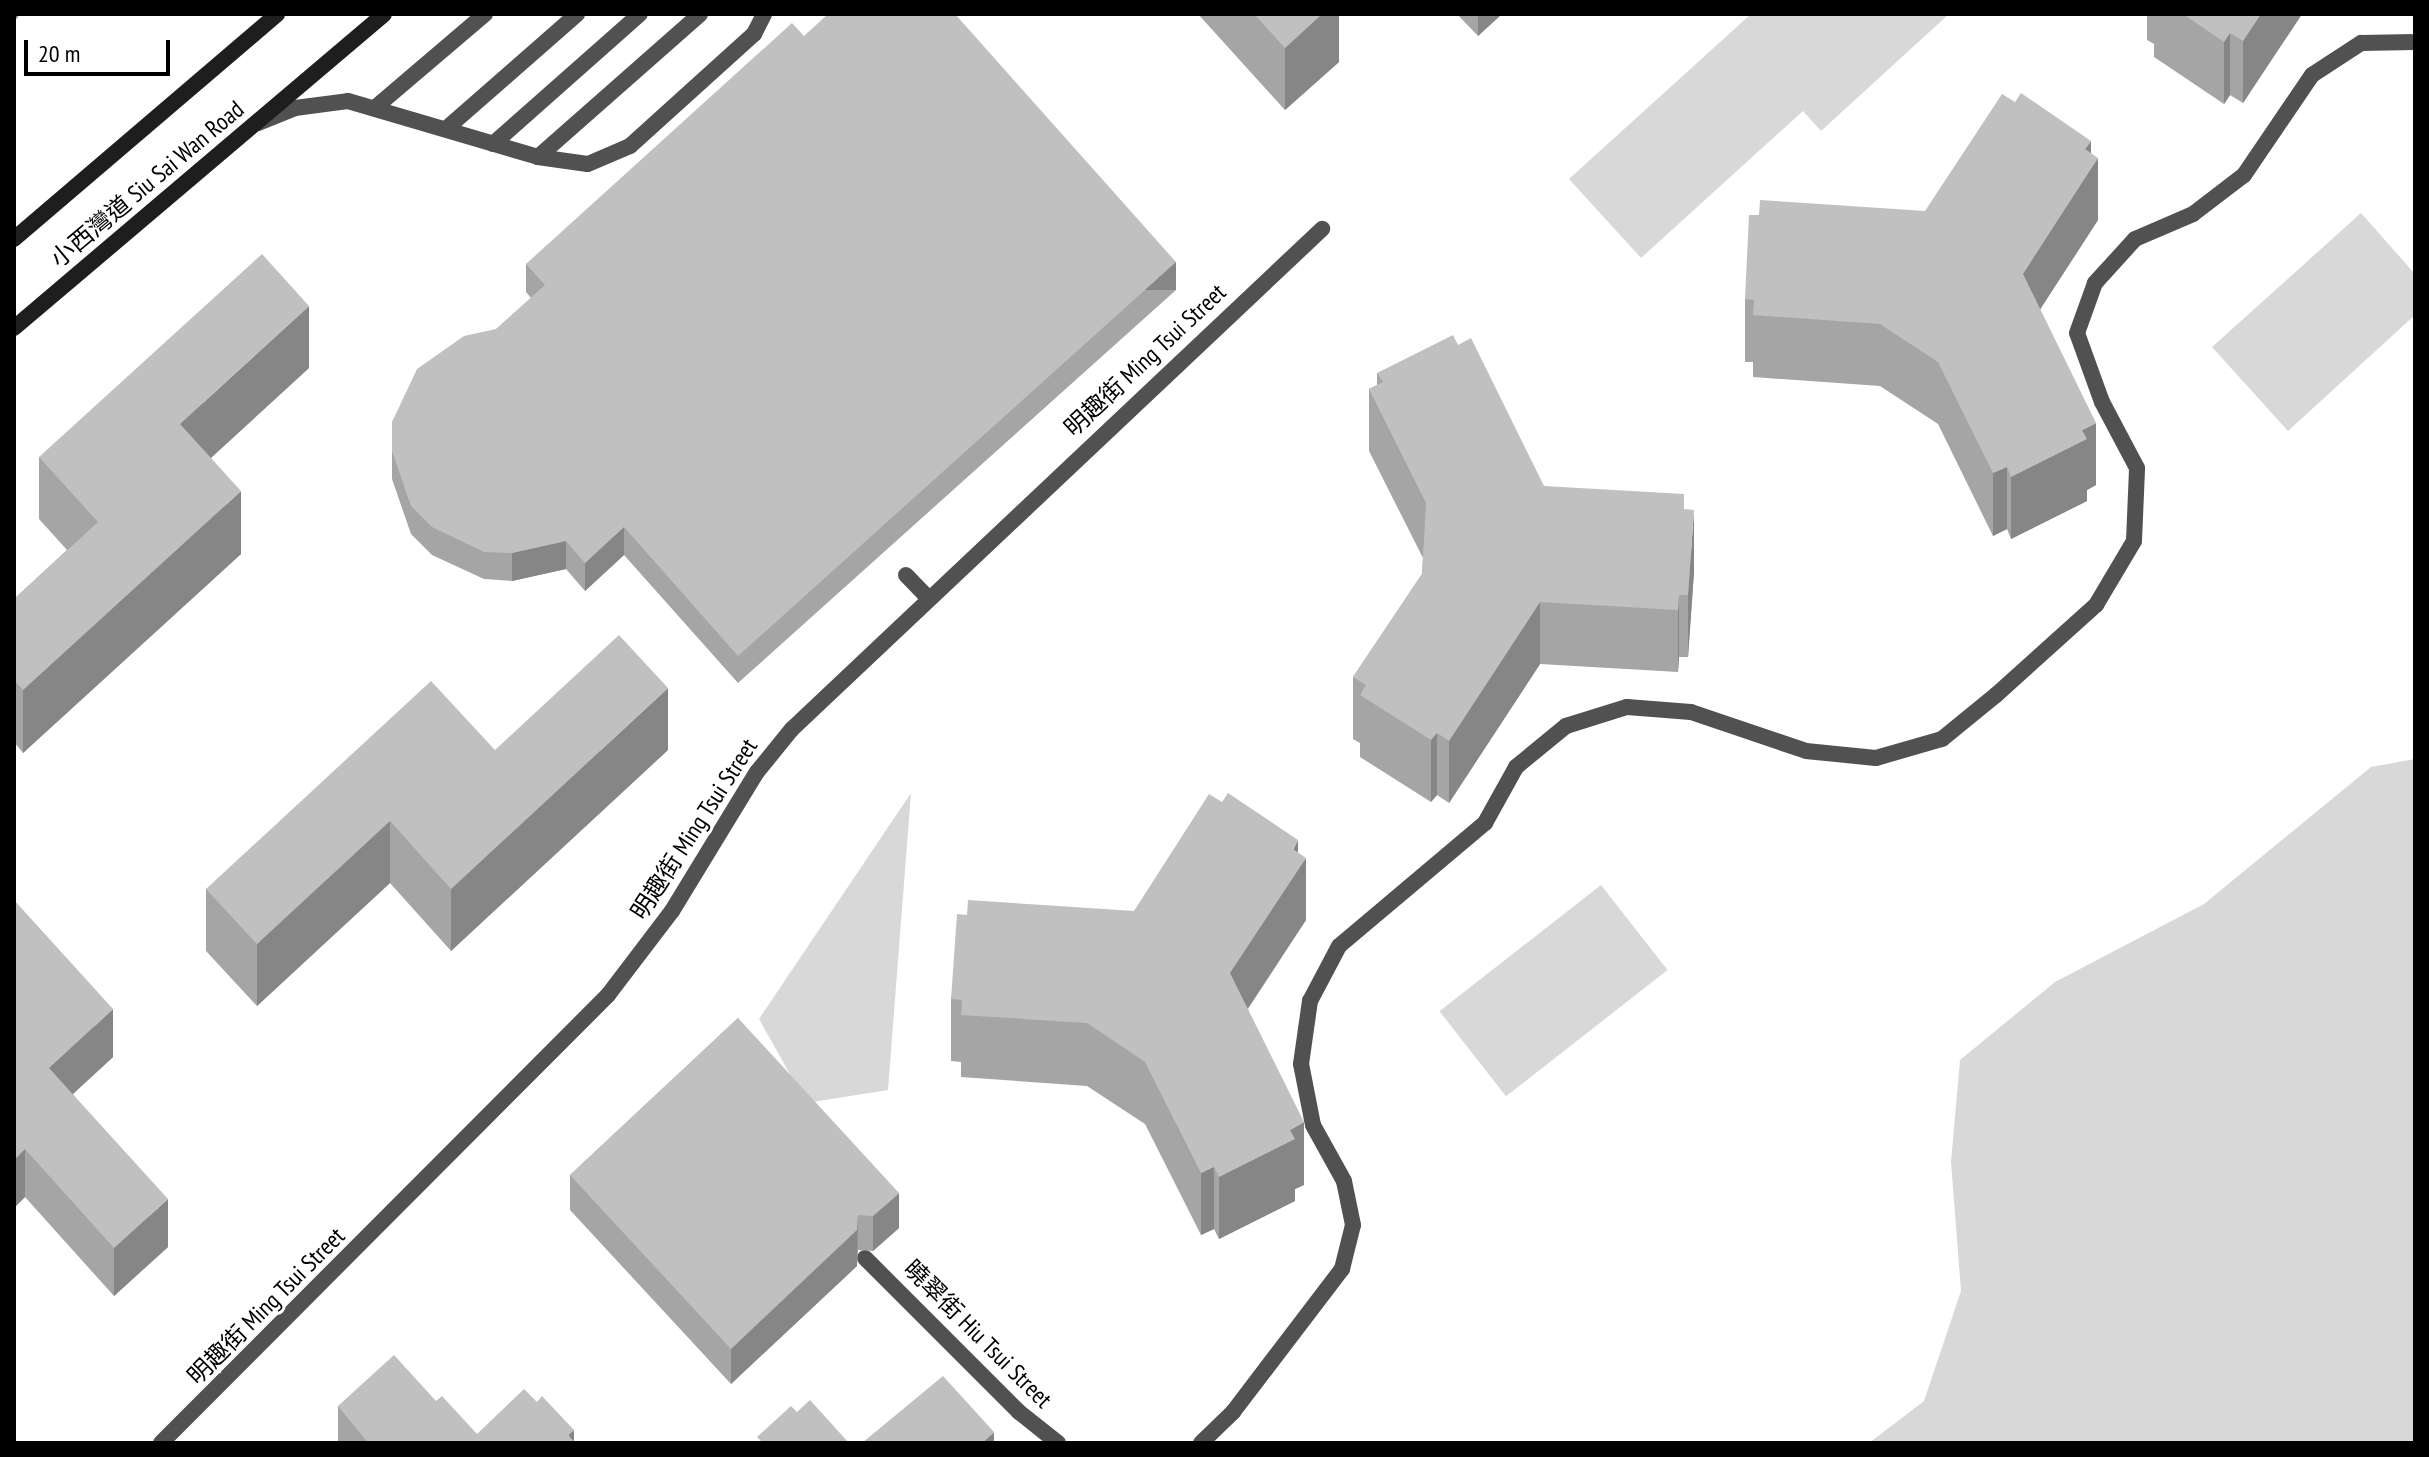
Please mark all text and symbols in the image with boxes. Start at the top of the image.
scale bar [28,24,174,74]
text: 20 m [38,38,80,69]
street label: 小西灣道 Siu Sai Wan Road [44,95,250,273]
street label: 明趣街 Ming Tsui Street [1058,278,1232,442]
street label: 明趣街 Ming Tsui Street [625,733,763,925]
street label: 明趣街 Ming Tsui Street [181,1221,351,1391]
street label: 曉翠街 Hiu Tsui Street [898,1254,1058,1414]

